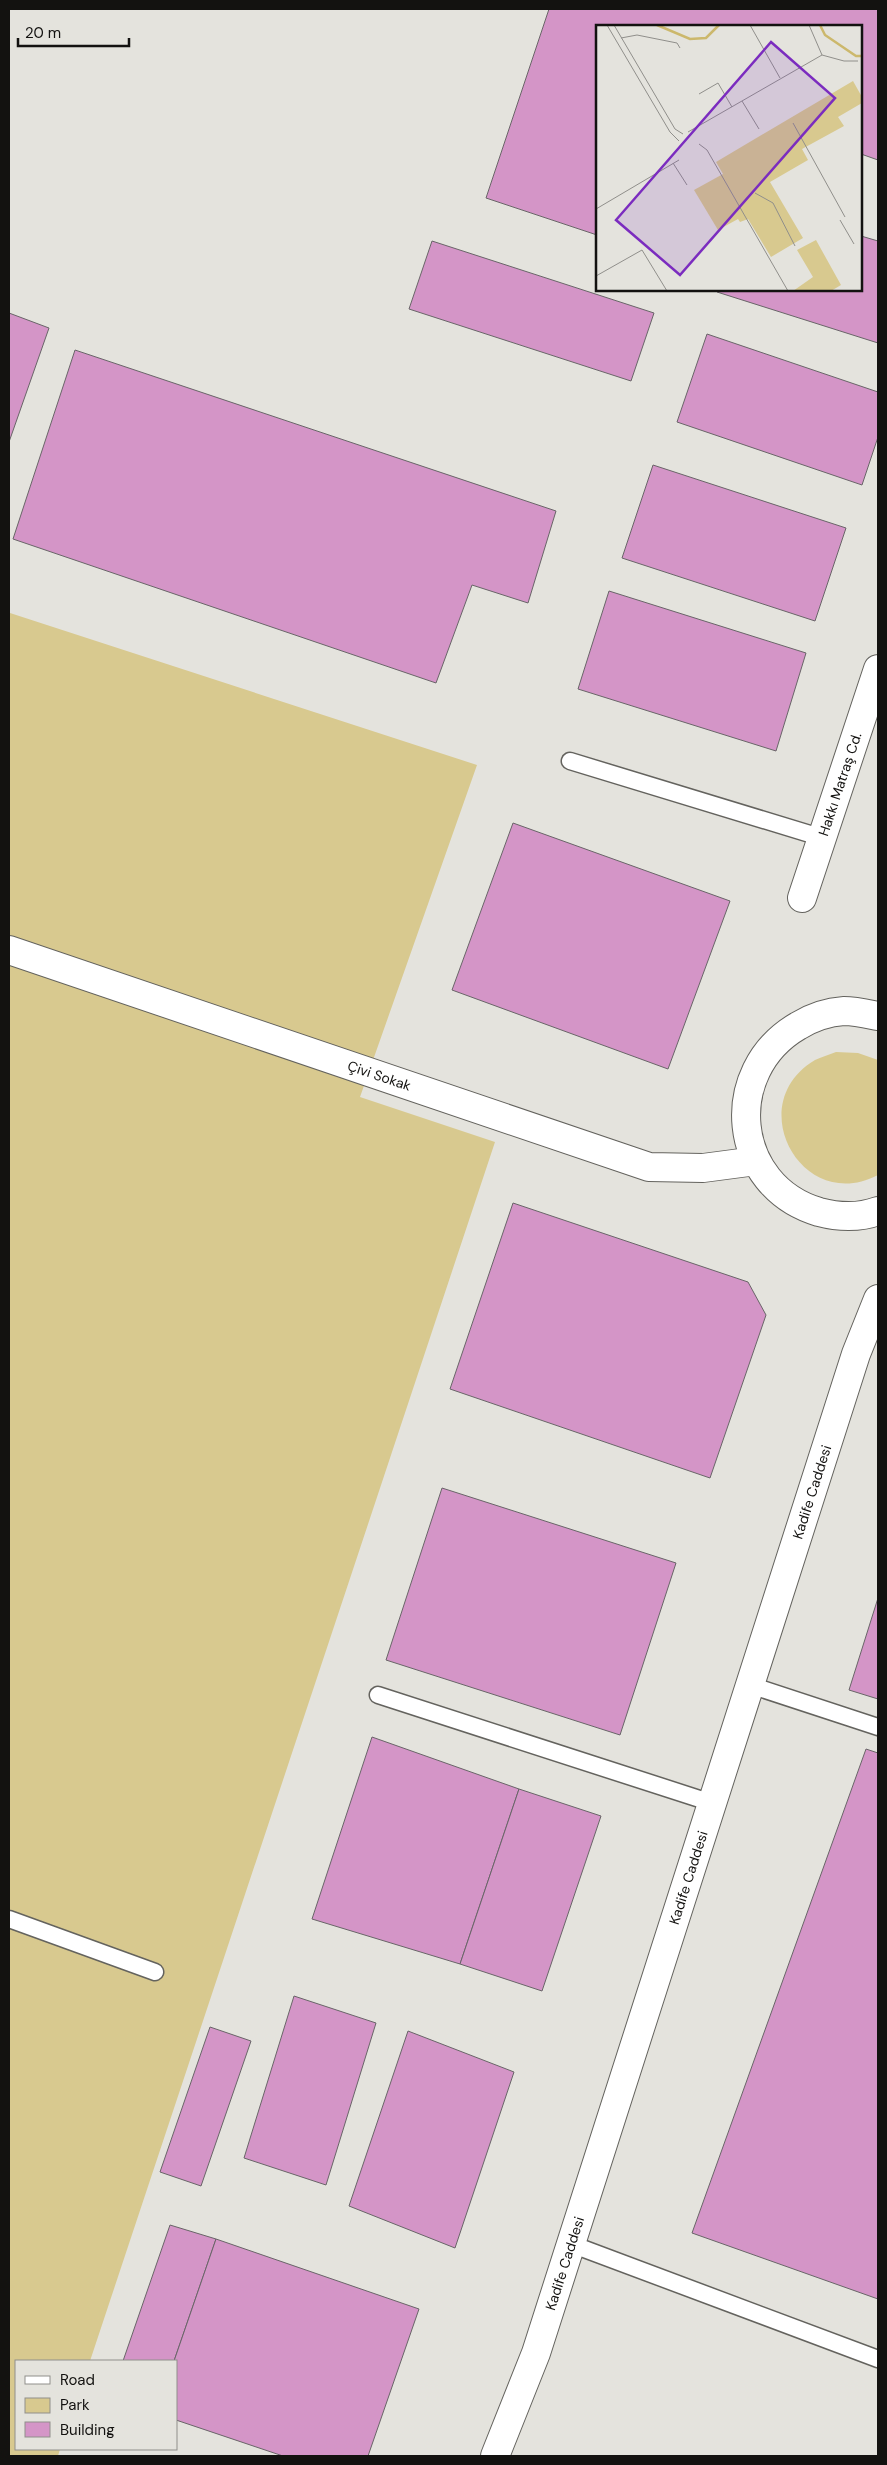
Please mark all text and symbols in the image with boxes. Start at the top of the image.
scale bar [18,15,129,47]
text: 20 m [25,23,61,43]
inset map [596,25,862,291]
street label: Hakkı Matraş Cd. [814,730,865,838]
street label: Çivi Sokak [345,1056,413,1095]
street label: Kadife Caddesi [788,1443,835,1541]
street label: Kadife Caddesi [665,1829,712,1927]
street label: Kadife Caddesi [541,2214,588,2312]
legend [15,2360,178,2450]
text: Road [60,2370,95,2390]
text: Park [60,2395,90,2415]
text: Building [60,2420,115,2440]

